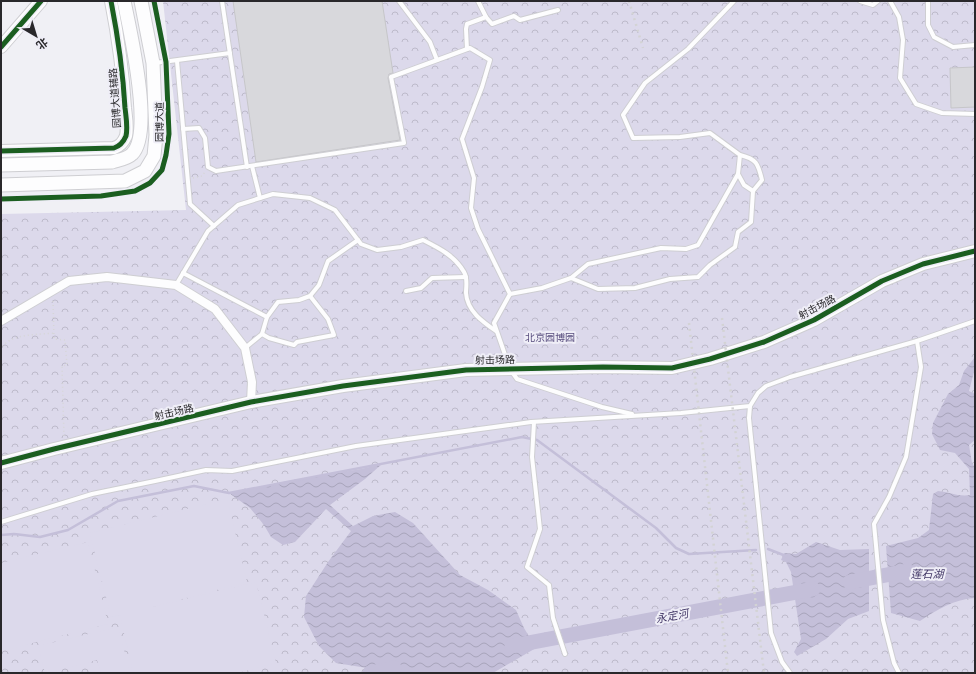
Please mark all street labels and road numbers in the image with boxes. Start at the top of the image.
street label: 园博大道辅路 [107,68,123,128]
street label: 园博大道 [154,102,165,142]
street label: 射击场路 [797,293,837,321]
street label: 射击场路 [475,354,515,366]
street label: 射击场路 [153,402,195,422]

